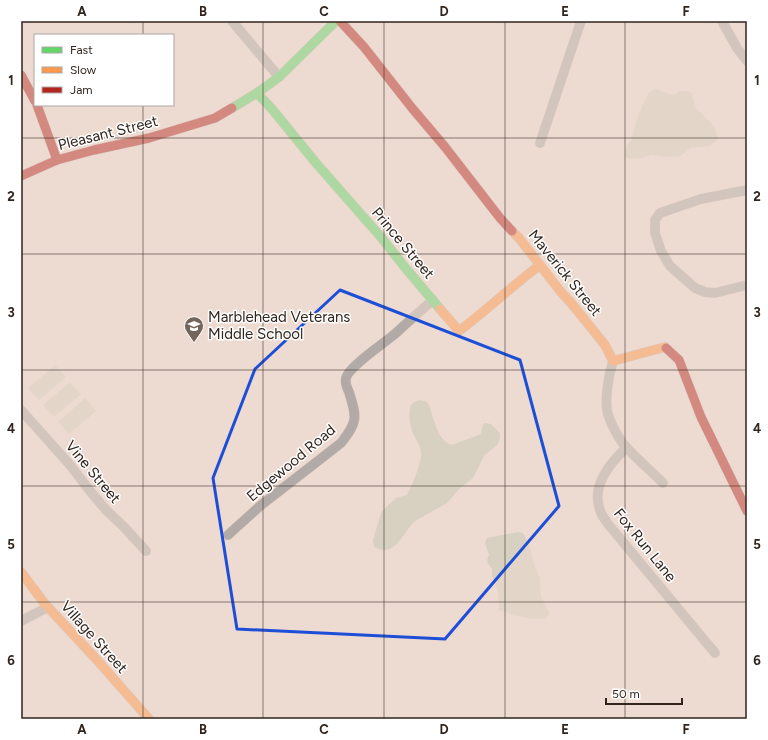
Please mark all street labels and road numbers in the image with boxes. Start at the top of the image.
street label: Pleasant Street [56,112,160,154]
street label: Prince Street [368,204,438,283]
street label: Maverick Street [525,226,605,320]
street label: Edgewood Road [243,421,339,505]
street label: Vine Street [62,437,125,507]
street label: Fox Run Lane [610,505,680,585]
street label: Village Street [57,597,131,677]

